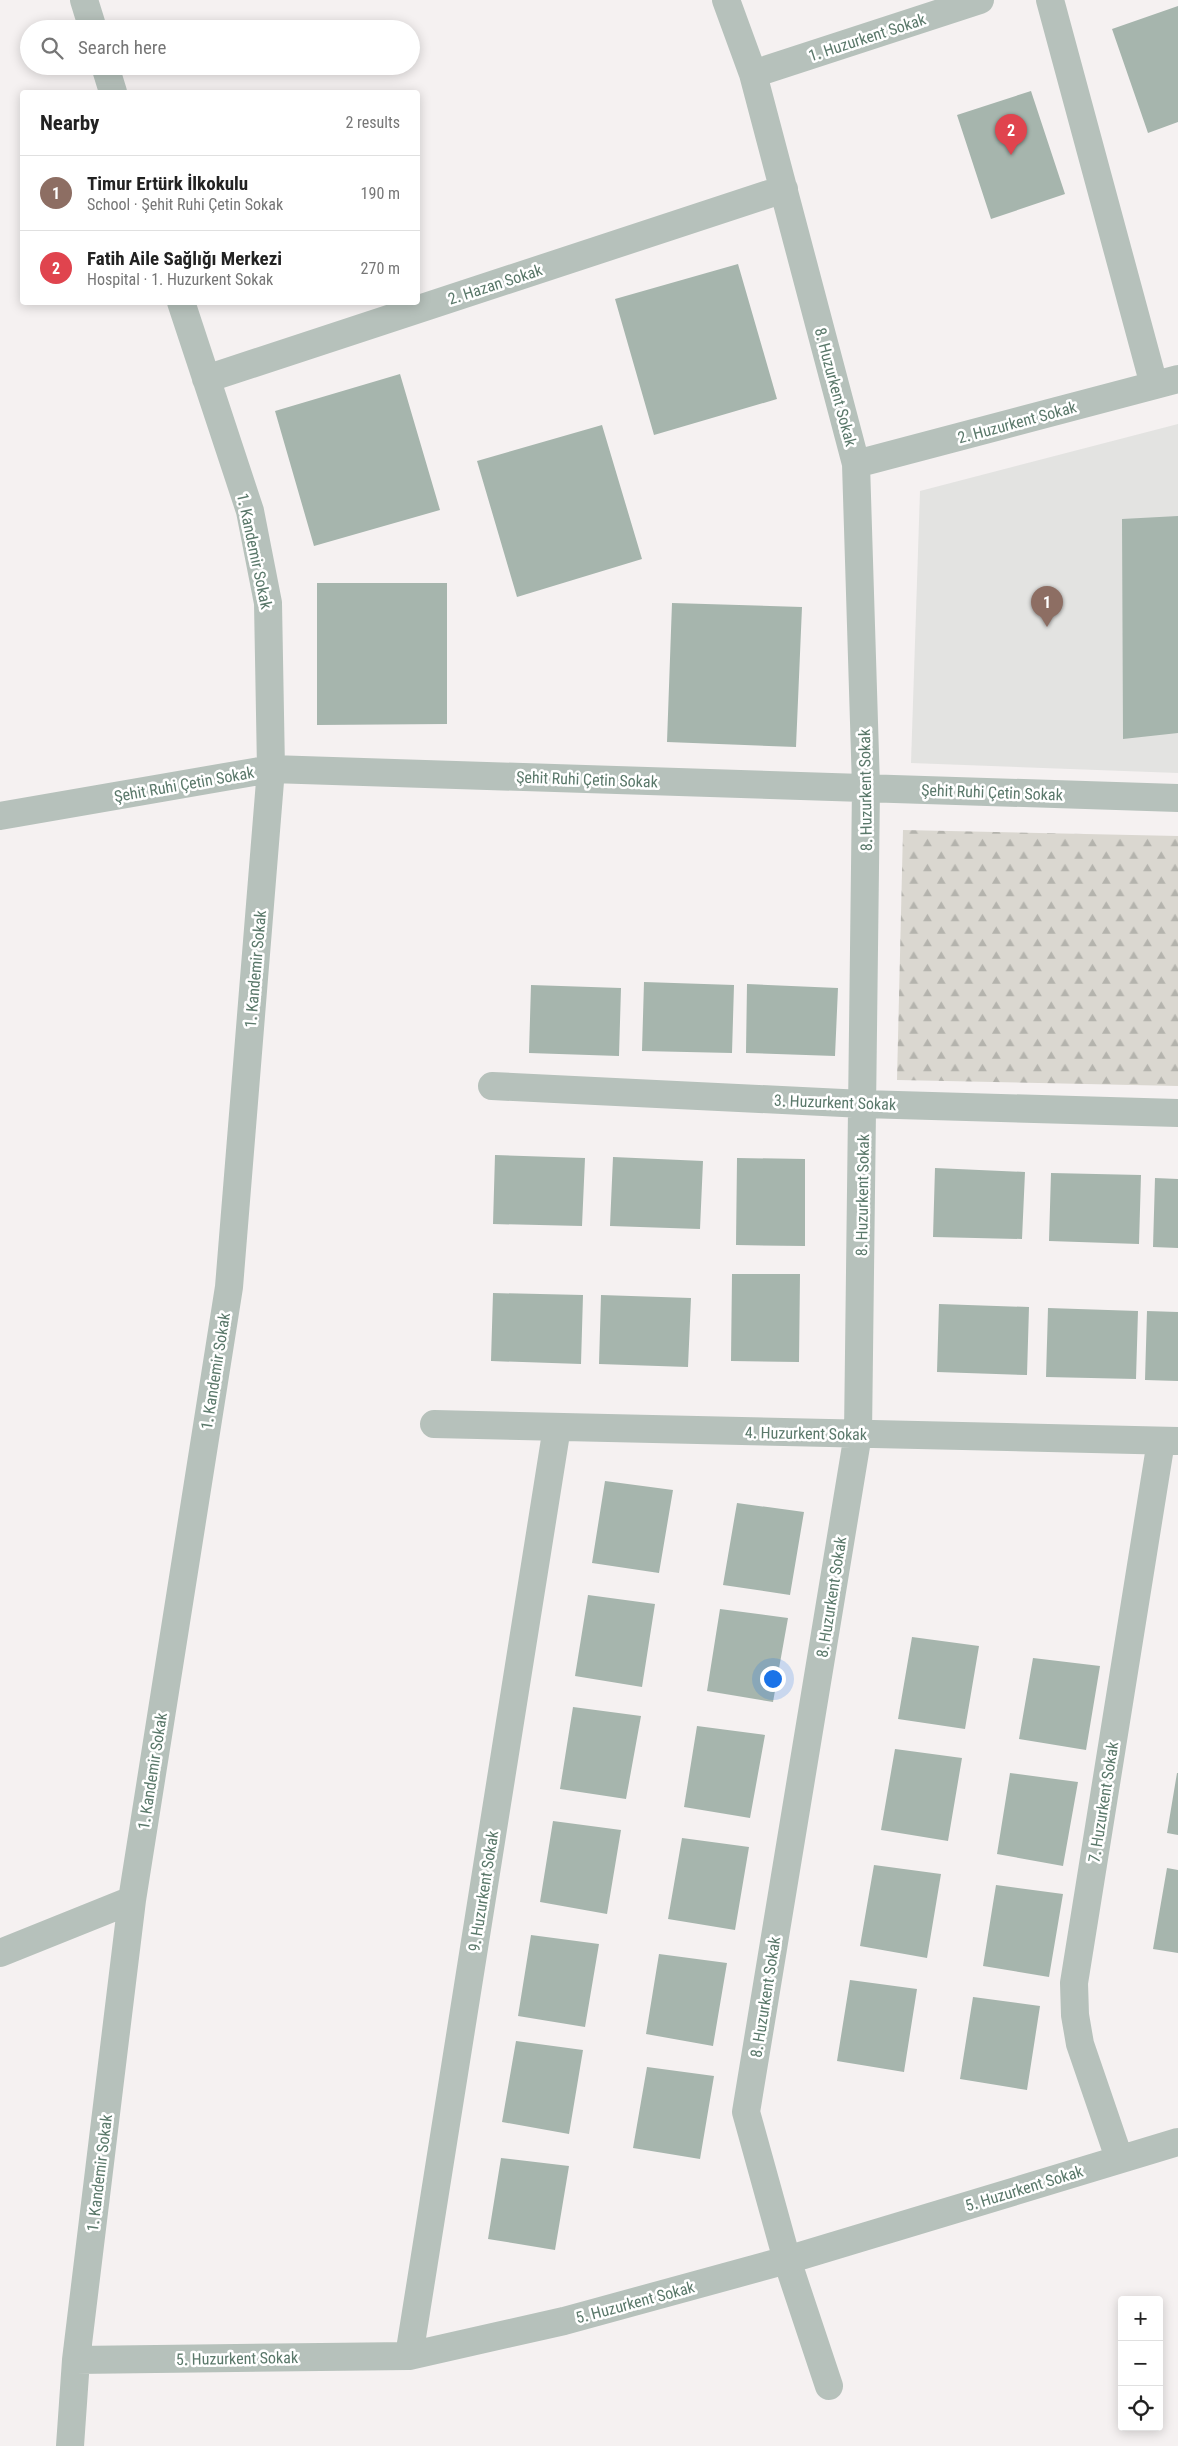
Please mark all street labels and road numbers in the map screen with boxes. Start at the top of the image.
street label: 1. Huzurkent Sokak [806,9,929,65]
street label: 2. Hazan Sokak [446,260,545,309]
street label: 8. Huzurkent Sokak [811,326,861,449]
street label: 2. Huzurkent Sokak [956,397,1079,447]
street label: 1. Kandemir Sokak [233,491,276,612]
street label: 8. Huzurkent Sokak [855,728,876,851]
street label: Şehit Ruhi Çetin Sokak [113,763,256,806]
street label: Şehit Ruhi Çetin Sokak [516,768,659,791]
street label: Şehit Ruhi Çetin Sokak [921,781,1064,804]
street label: 1. Kandemir Sokak [241,909,270,1029]
street label: 3. Huzurkent Sokak [774,1091,897,1114]
street label: 8. Huzurkent Sokak [852,1133,873,1256]
street label: 1. Kandemir Sokak [197,1311,234,1431]
street label: 4. Huzurkent Sokak [745,1423,868,1444]
street label: 8. Huzurkent Sokak [813,1534,851,1659]
street label: 1. Kandemir Sokak [134,1711,171,1831]
street label: 7. Huzurkent Sokak [1085,1739,1123,1864]
street label: 9. Huzurkent Sokak [465,1828,503,1953]
street label: 8. Huzurkent Sokak [747,1934,785,2059]
street label: 1. Kandemir Sokak [83,2113,116,2233]
street label: 5. Huzurkent Sokak [963,2161,1086,2215]
street label: 5. Huzurkent Sokak [574,2277,697,2327]
street label: 5. Huzurkent Sokak [176,2348,299,2369]

